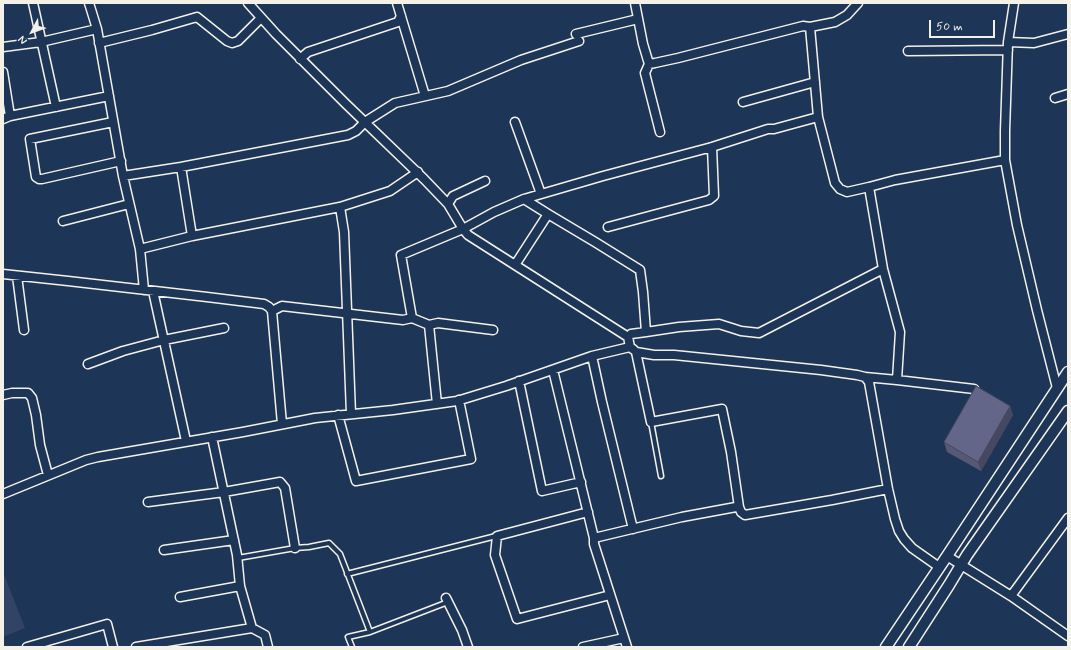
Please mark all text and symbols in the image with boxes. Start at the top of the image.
north arrow [12,12,52,52]
scale bar [931,12,997,38]
text: 50 m [936,19,963,35]
text: N [15,33,31,47]

